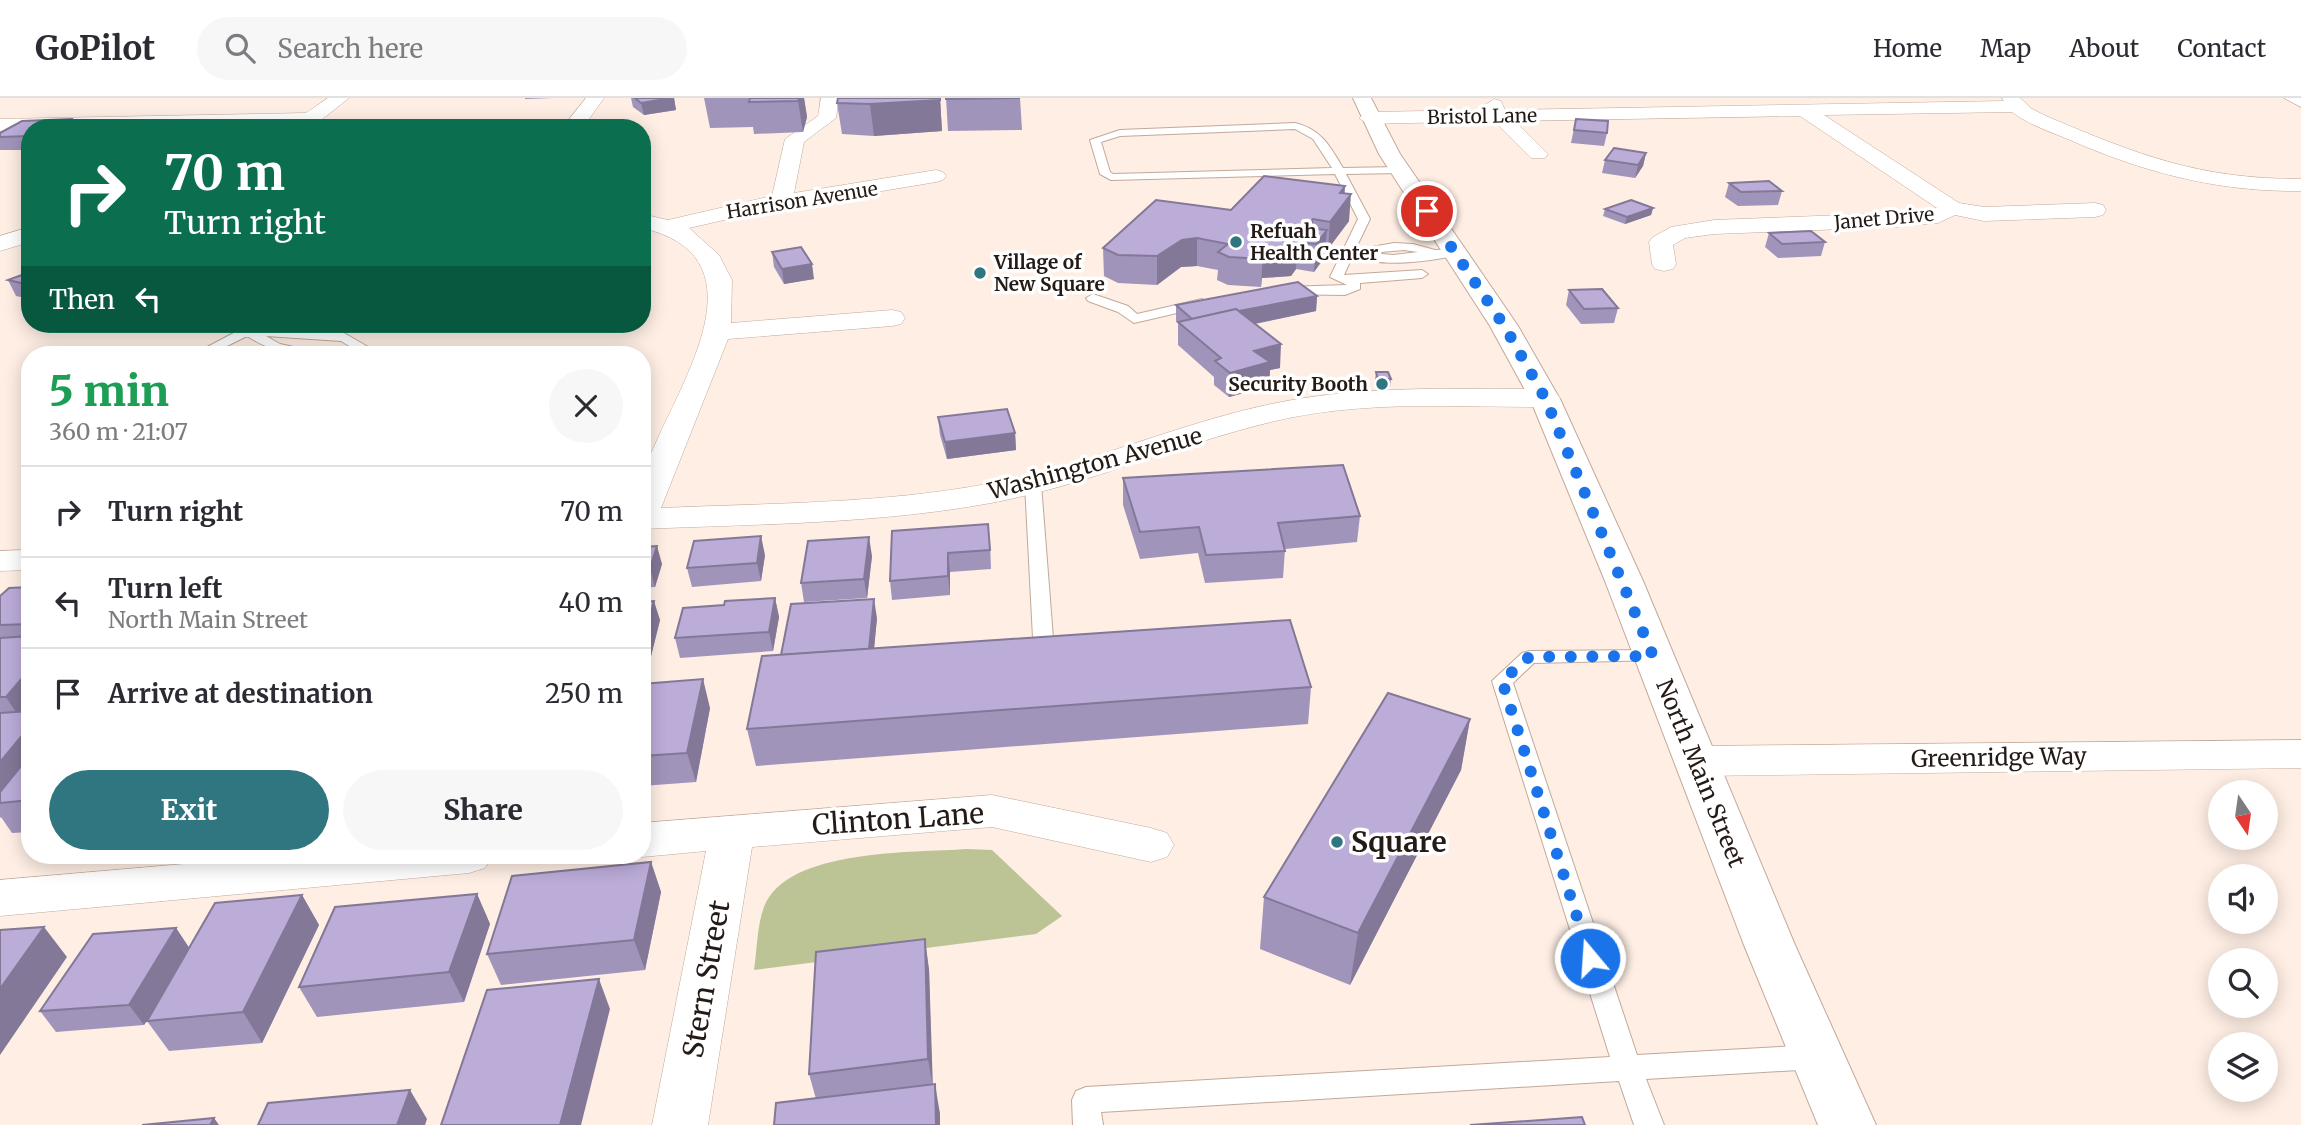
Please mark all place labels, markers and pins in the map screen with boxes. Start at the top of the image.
pin [1397,181,1457,241]
place label: Refuah Health Center [1250,219,1378,265]
marker: Refuah Health Center [1228,234,1244,250]
place label: Village of New Square [993,250,1105,296]
marker: Village of New Square [972,265,988,281]
place label: Security Booth [1228,372,1368,396]
marker: Security Booth [1374,376,1390,392]
place label: Square [1351,824,1447,860]
marker: Square [1329,834,1345,850]

